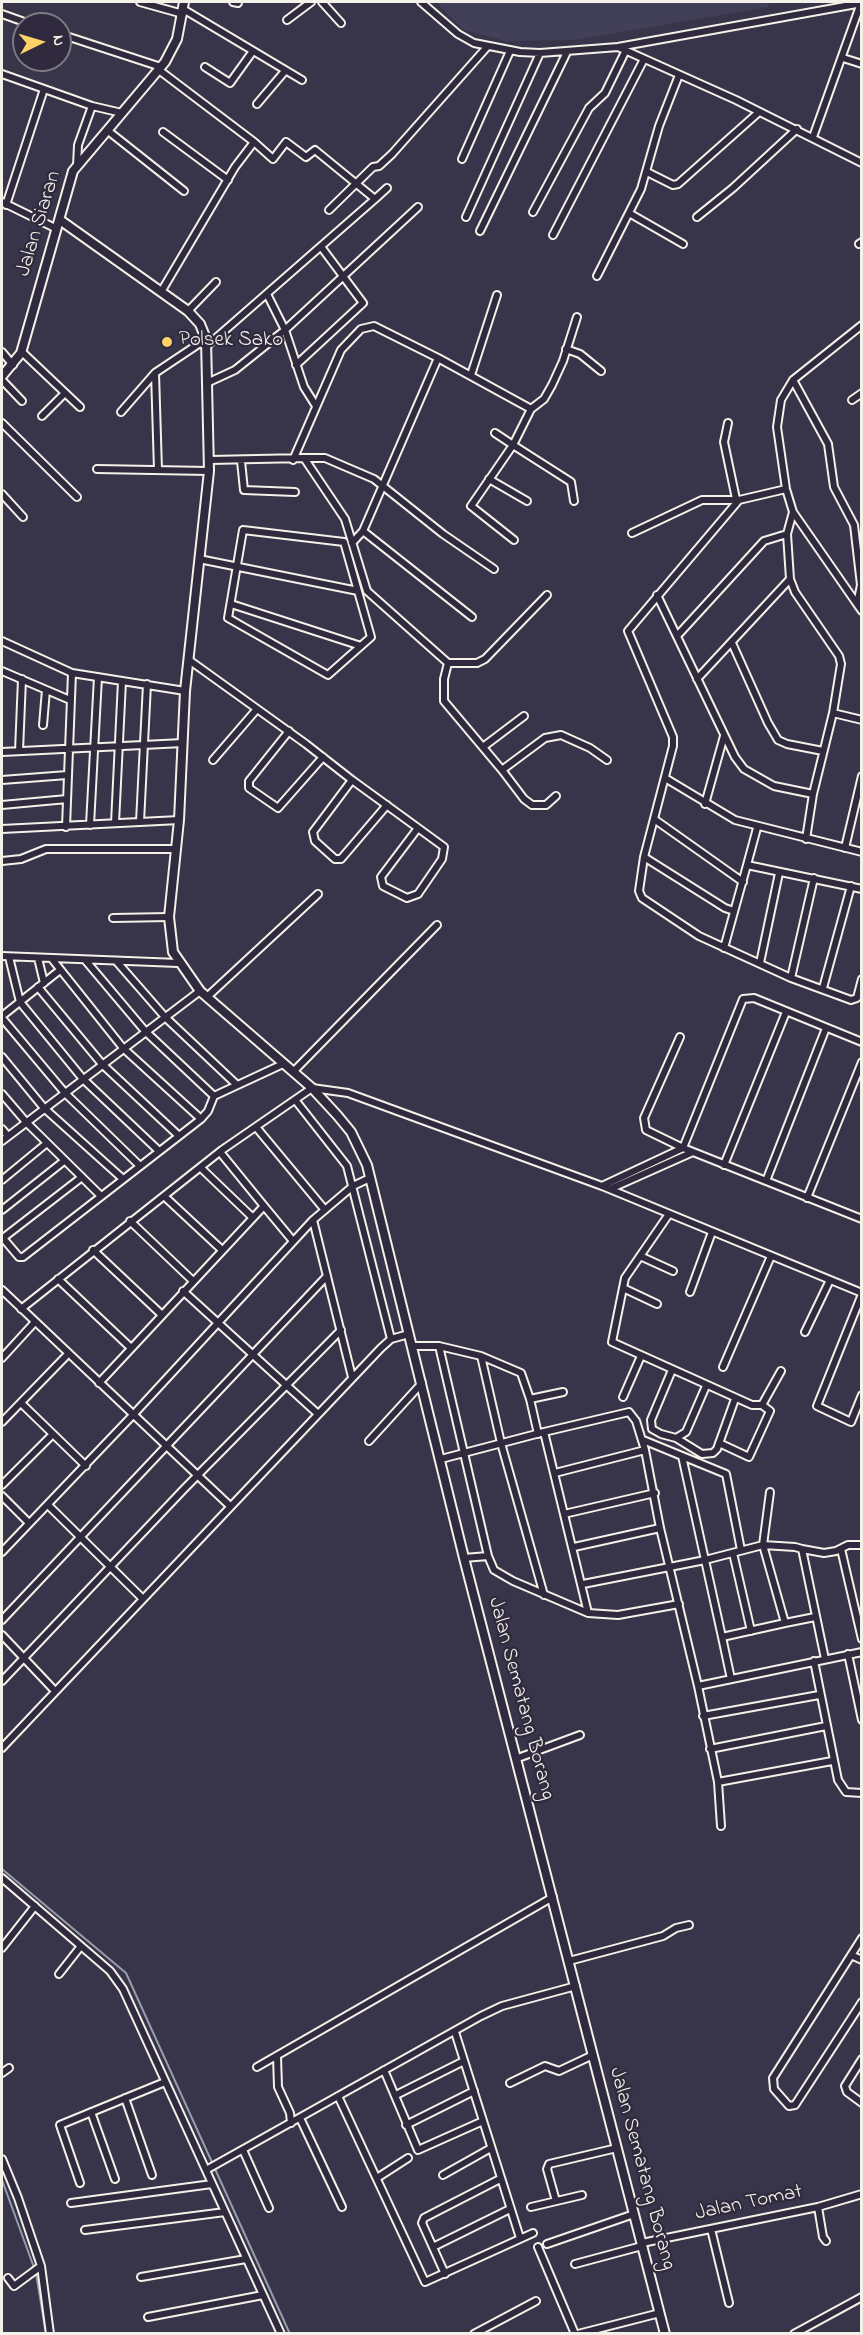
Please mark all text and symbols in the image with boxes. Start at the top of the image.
north arrow [12,12,72,72]
text: N [46,34,70,47]
street label: Jalan Siaran [12,168,68,280]
place label: Polsek Sako [179,329,283,355]
marker: Polsek Sako [160,335,174,349]
street label: Jalan Sematang Borang [481,1595,559,1803]
street label: Jalan Sematang Borang [602,2065,680,2273]
street label: Jalan Tomat [693,2180,805,2228]

